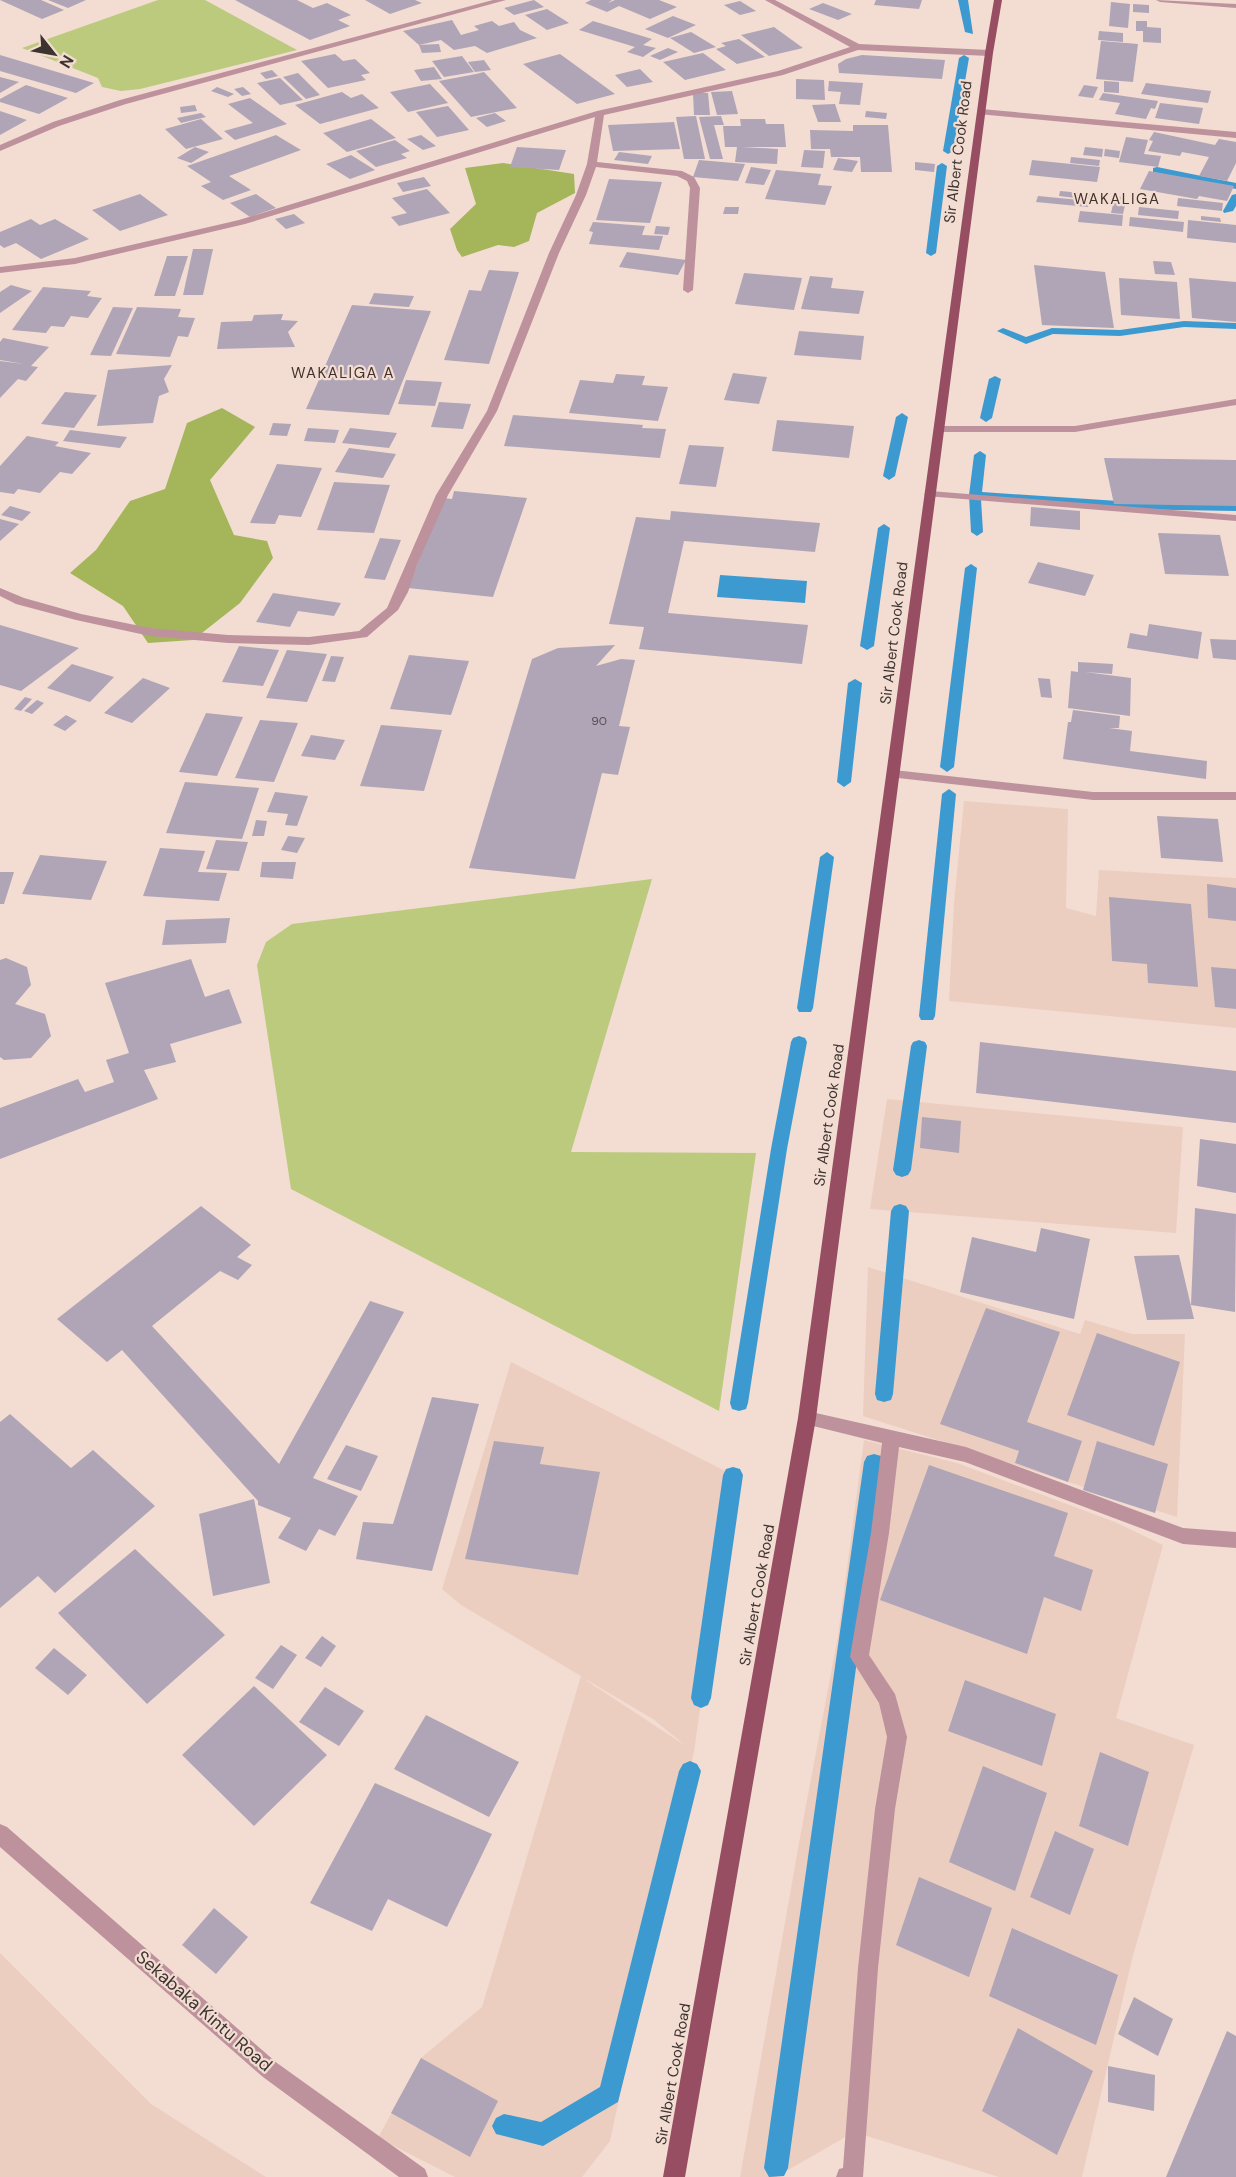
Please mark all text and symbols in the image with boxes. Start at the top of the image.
north arrow [24,24,84,84]
text: N [54,51,78,72]
street label: Sir Albert Cook Road [939,80,977,224]
district label: WAKALIGA [1074,189,1160,209]
district label: WAKALIGA A [291,363,395,383]
street label: Sir Albert Cook Road [875,561,913,705]
house number: 90 [591,713,607,729]
street label: Sir Albert Cook Road [809,1043,849,1187]
street label: Sir Albert Cook Road [735,1523,779,1667]
street label: Sekabaka Kintu Road [131,1945,277,2077]
street label: Sir Albert Cook Road [651,2002,695,2146]

